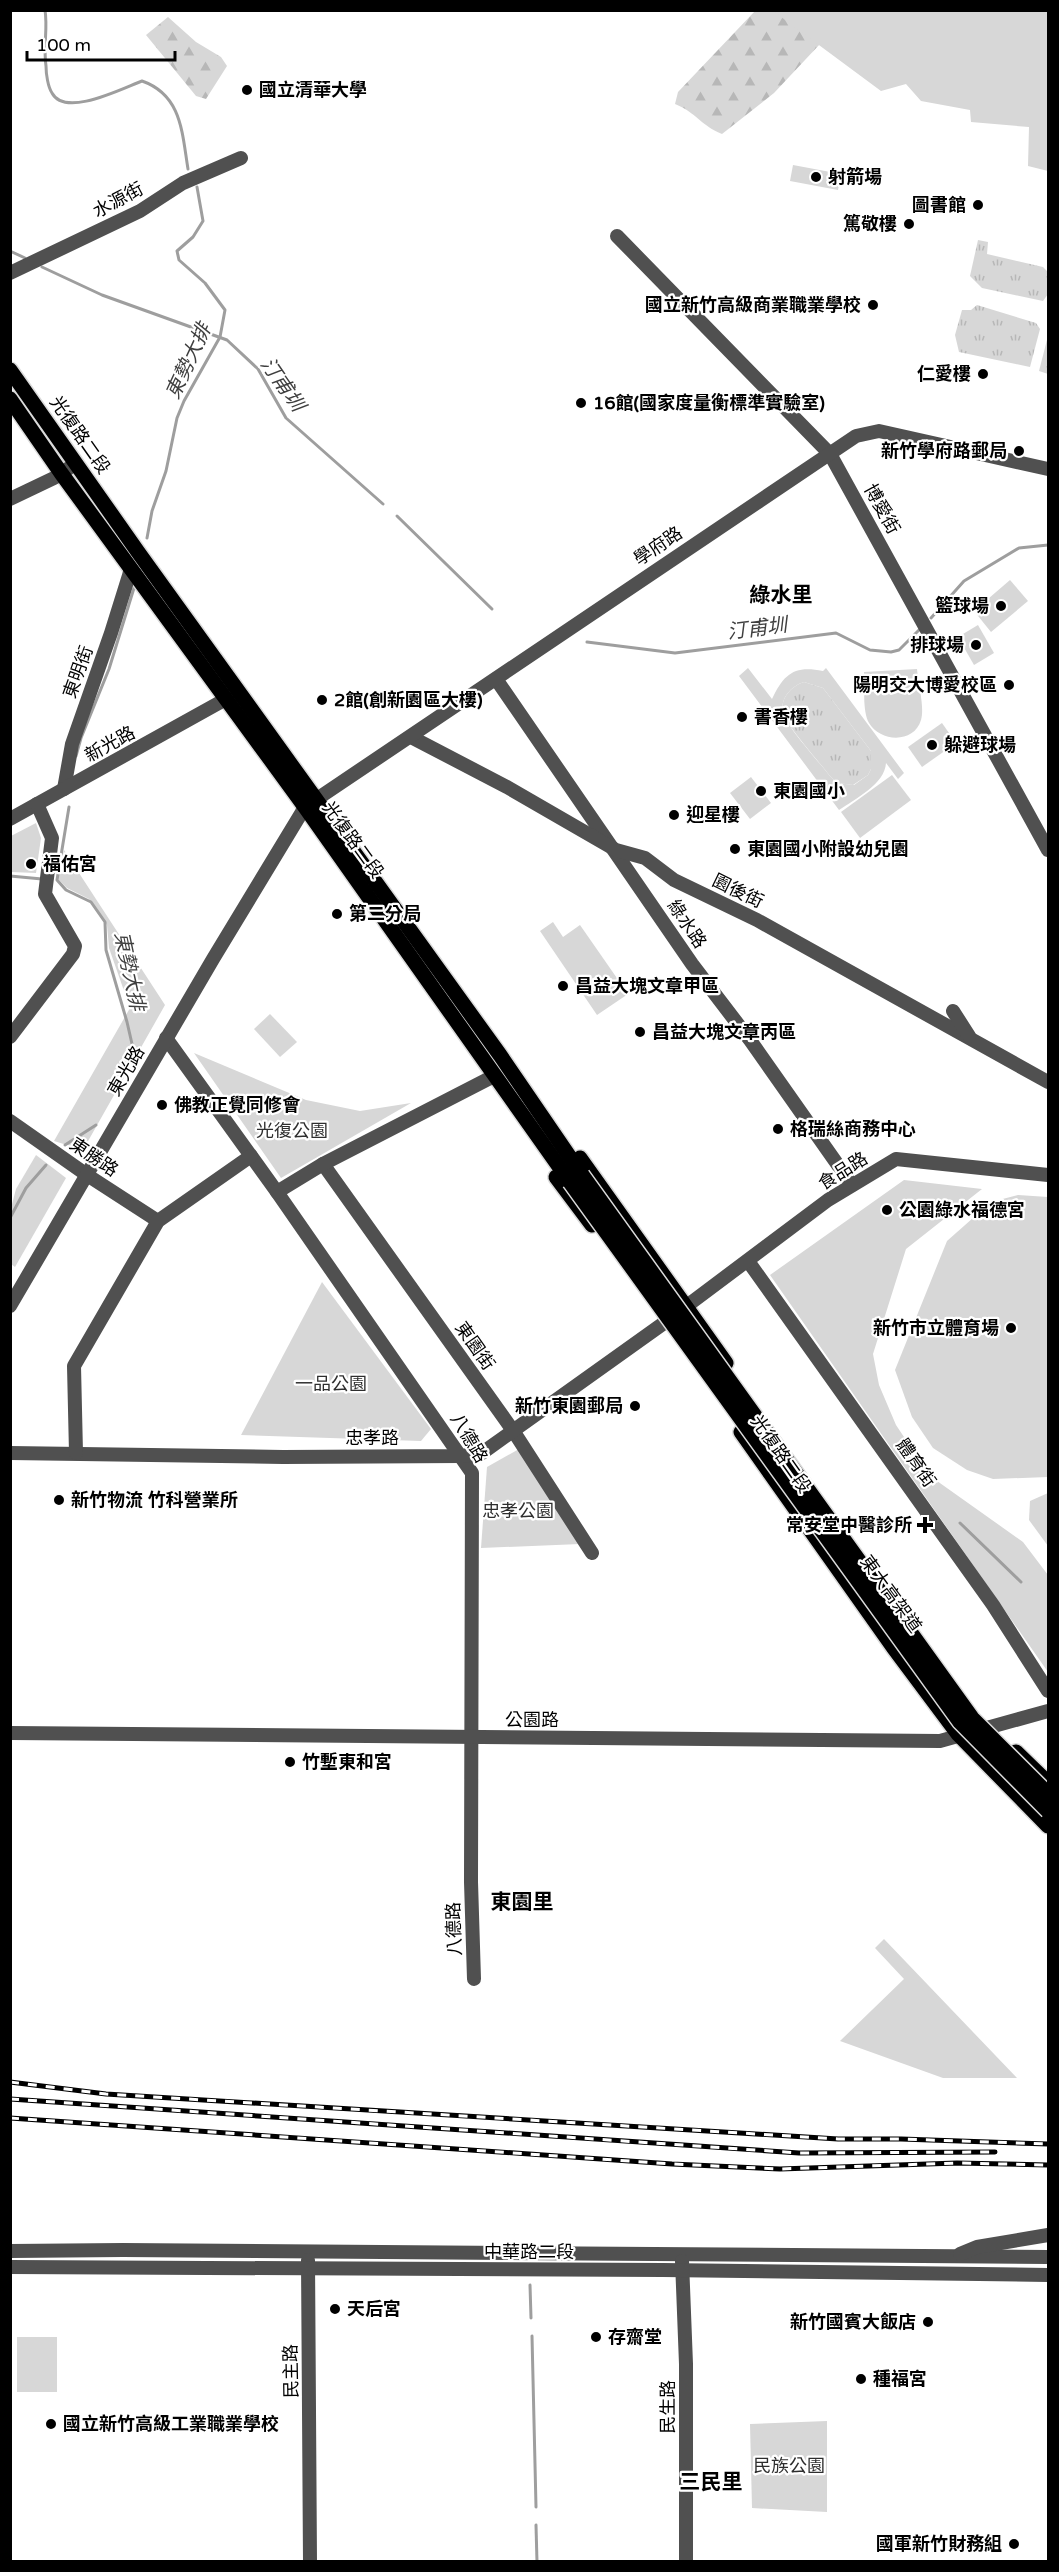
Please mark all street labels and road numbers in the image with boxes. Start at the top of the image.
street label: 水源街 [89,178,147,222]
street label: 光復路二段 [45,392,115,478]
street label: 博愛街 [859,480,905,538]
street label: 學府路 [629,522,687,570]
street label: 東明街 [58,643,98,701]
street label: 新光路 [81,721,139,767]
street label: 光復路二段 [318,797,388,883]
street label: 園後街 [709,869,767,913]
street label: 綠水路 [663,895,711,953]
street label: 東光路 [103,1042,149,1100]
street label: 東勝路 [65,1133,123,1181]
street label: 食品路 [814,1147,872,1195]
street label: 東園街 [451,1318,499,1374]
street label: 八德路 [446,1409,492,1467]
street label: 光復路二段 [746,1411,816,1497]
street label: 忠孝路 [345,1427,399,1449]
street label: 體育街 [892,1435,940,1491]
street label: 東大高架道 [856,1551,926,1637]
street label: 公園路 [505,1709,559,1731]
street label: 八德路 [442,1902,466,1956]
street label: 中華路二段 [484,2241,574,2263]
street label: 民主路 [280,2344,302,2398]
street label: 民生路 [657,2380,679,2434]

